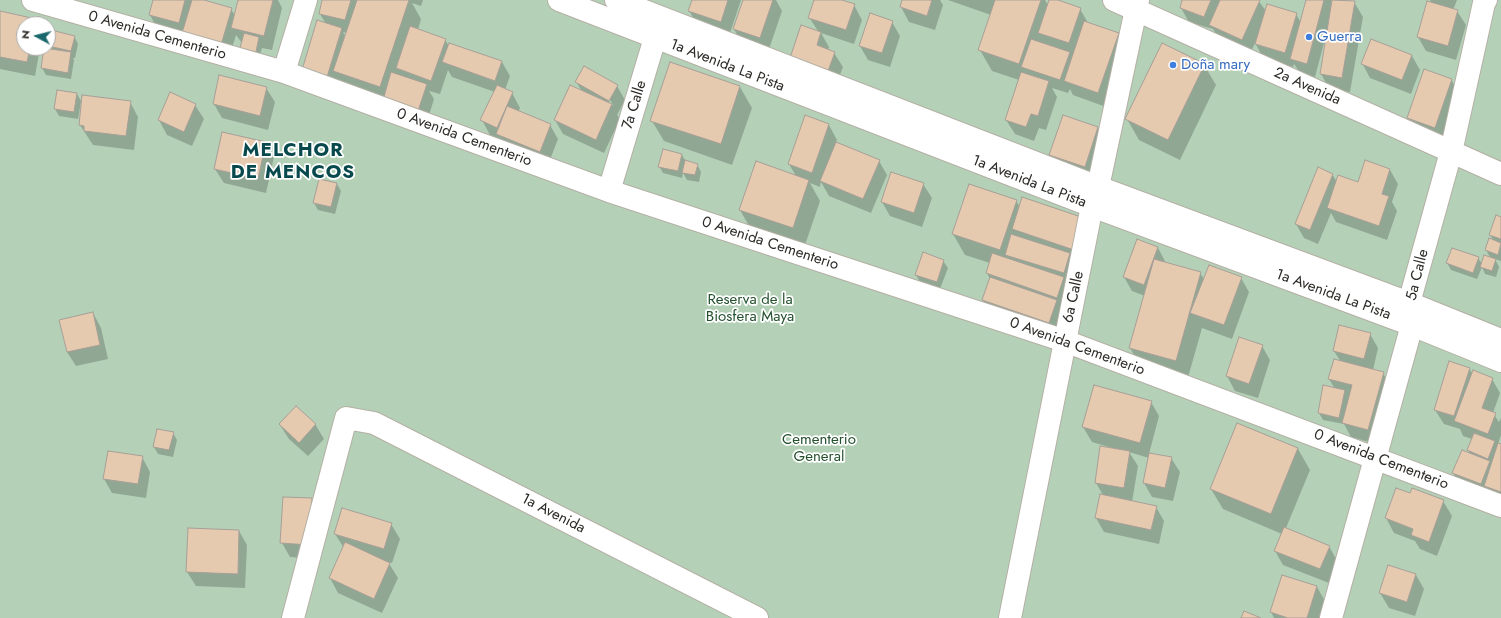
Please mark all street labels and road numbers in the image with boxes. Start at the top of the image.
street label: 0 Avenida Cementerio [86,8,228,64]
street label: 1a Avenida La Pista [667,36,787,96]
street label: 2a Avenida [1271,64,1343,110]
street label: 7a Calle [619,78,651,132]
street label: 0 Avenida Cementerio [394,105,534,171]
street label: 1a Avenida La Pista [969,152,1089,212]
street label: 0 Avenida Cementerio [699,213,841,275]
street label: 5a Calle [1403,247,1433,303]
street label: 1a Avenida La Pista [1273,266,1393,324]
street label: 6a Calle [1060,269,1088,325]
street label: 0 Avenida Cementerio [1007,314,1147,380]
street label: 0 Avenida Cementerio [1311,426,1451,494]
street label: 1a Avenida [518,490,588,538]

